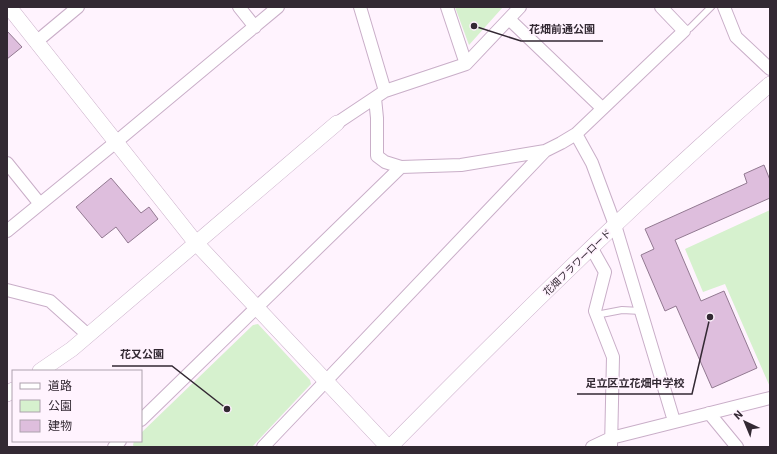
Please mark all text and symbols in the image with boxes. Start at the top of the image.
callout: 花畑前通公園 [521,18,603,41]
text: 花畑前通公園 [529,22,595,35]
street label: 花畑フラワーロード [540,226,614,298]
callout: 花又公園 [112,343,172,366]
text: 花又公園 [120,347,164,360]
legend [12,370,142,442]
callout: 足立区立花畑中学校 [577,371,692,394]
text: 足立区立花畑中学校 [586,376,685,389]
text: 道路 [48,378,72,392]
text: 公園 [48,398,72,412]
north arrow [725,402,765,442]
text: N [731,407,745,422]
text: 建物 [48,418,72,432]

